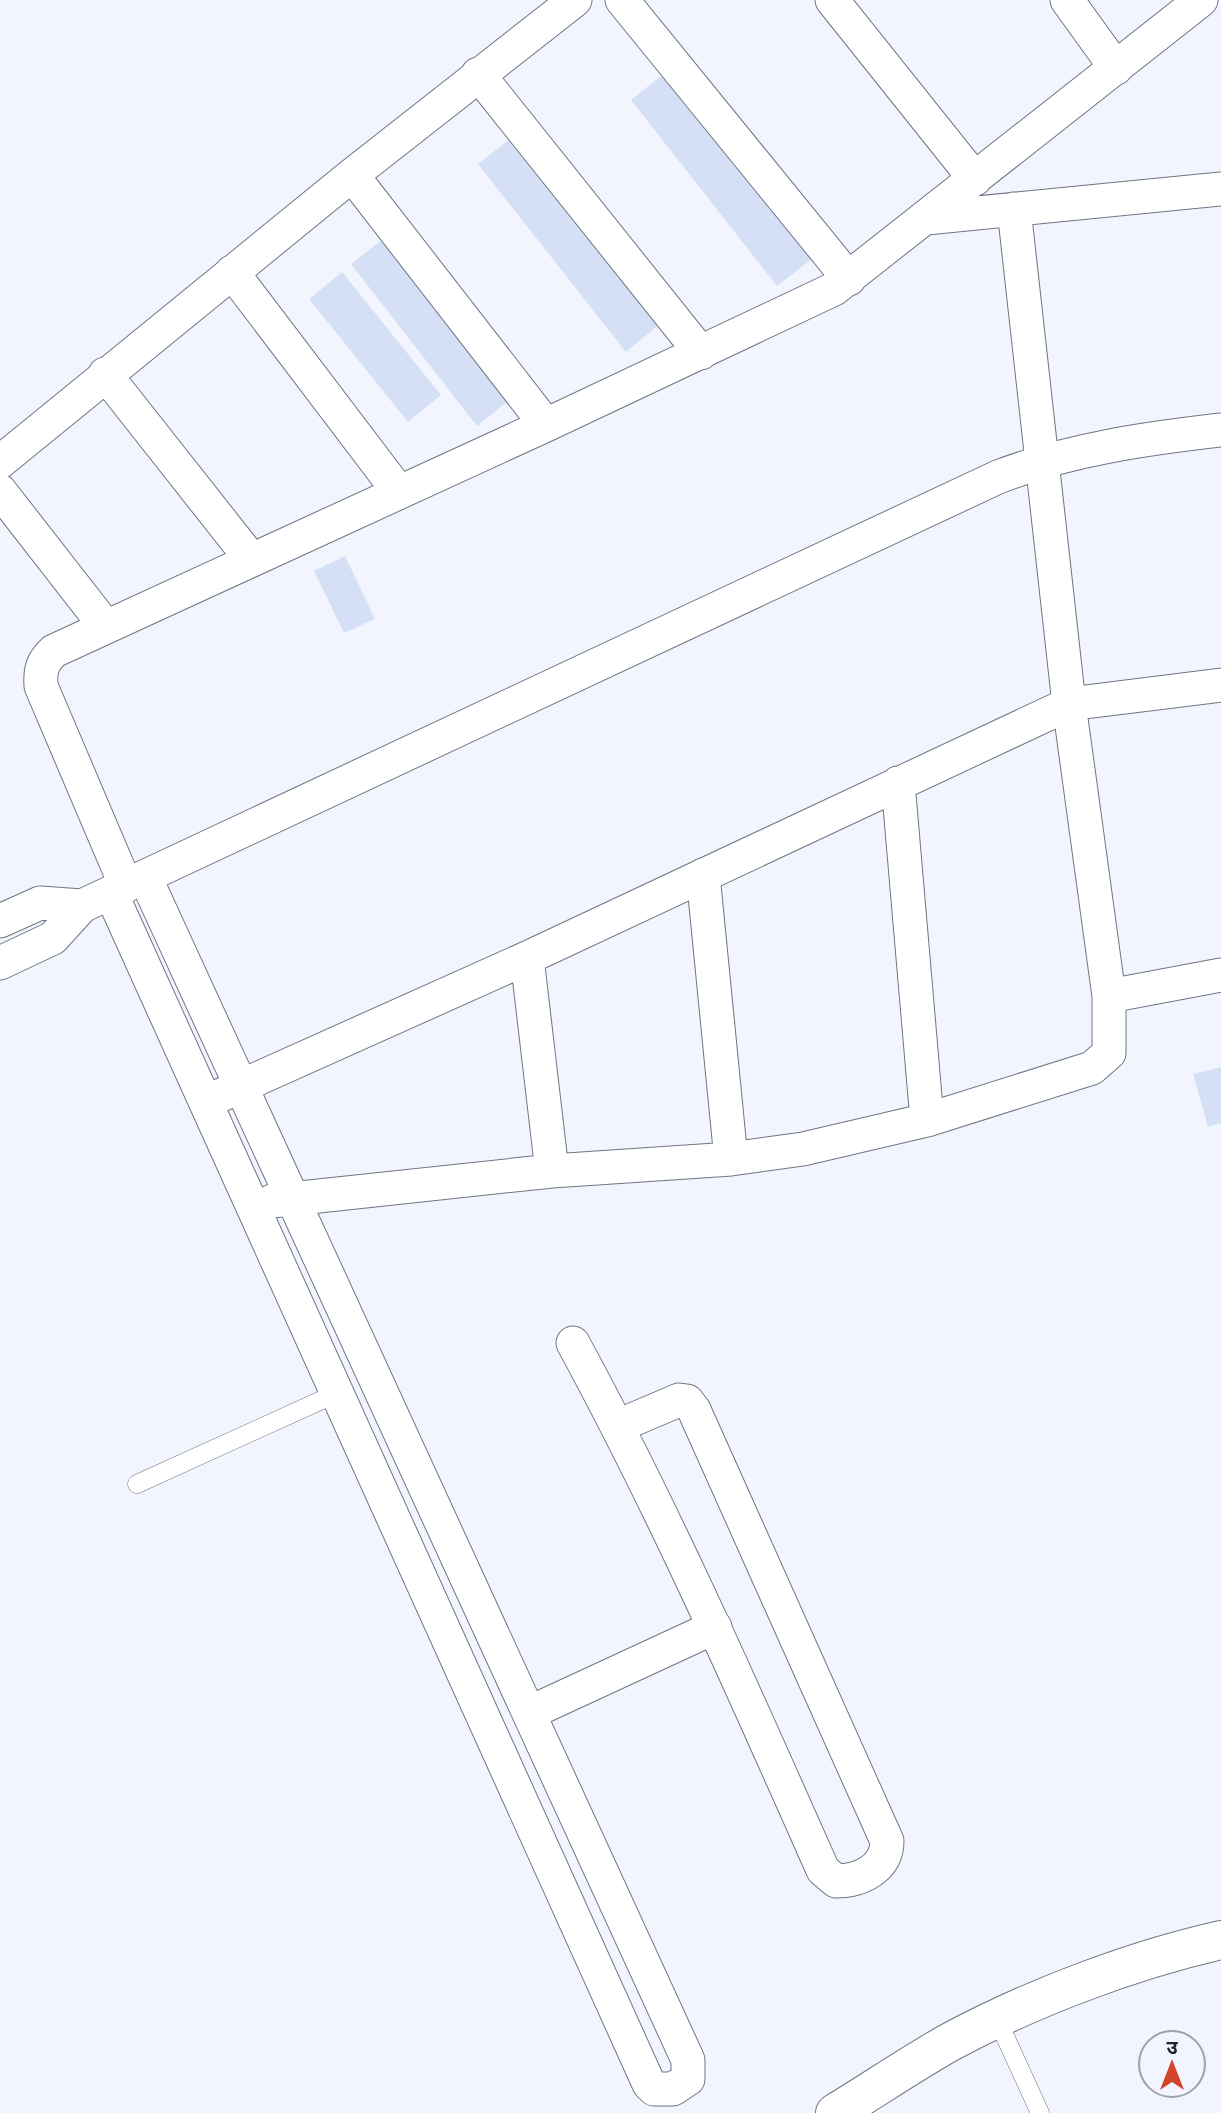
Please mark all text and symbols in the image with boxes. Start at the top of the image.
north arrow [1137,2029,1207,2099]
text: उ [1166,2035,1178,2058]

